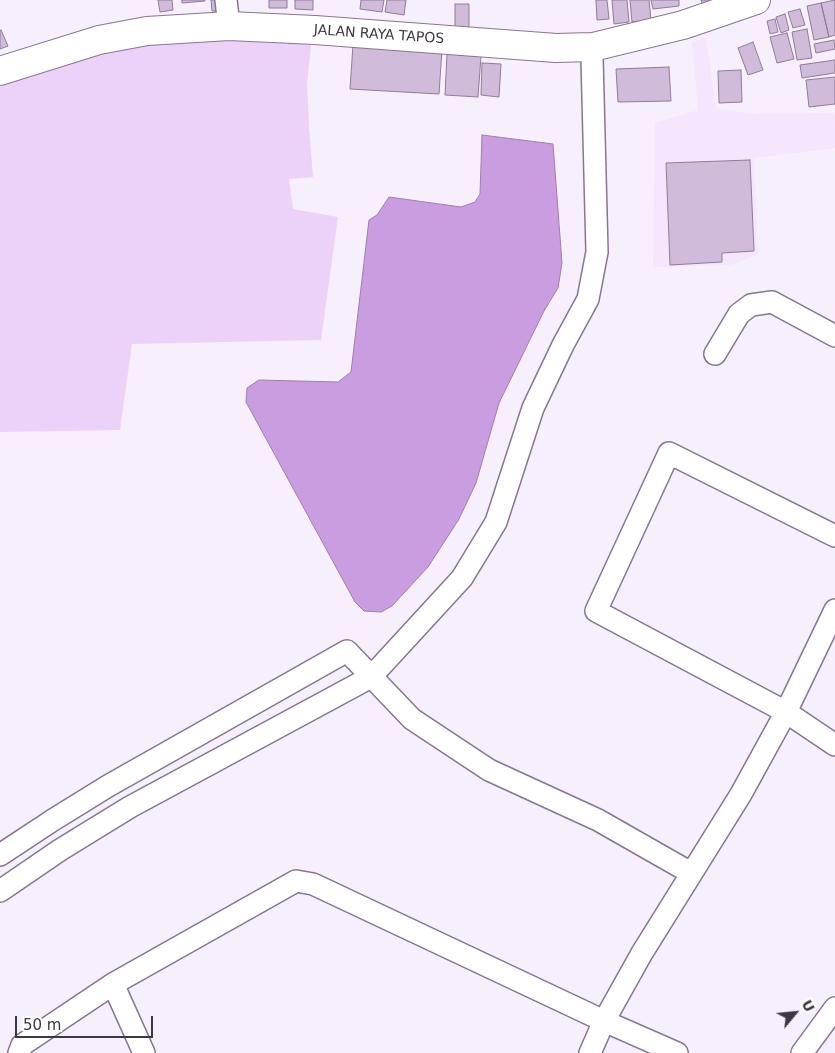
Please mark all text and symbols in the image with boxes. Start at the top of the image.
street label: JALAN RAYA TAPOS [313,22,445,48]
north arrow [770,988,820,1038]
text: U [799,997,818,1015]
scale bar [18,1006,155,1038]
text: 50 m [23,1016,61,1034]

